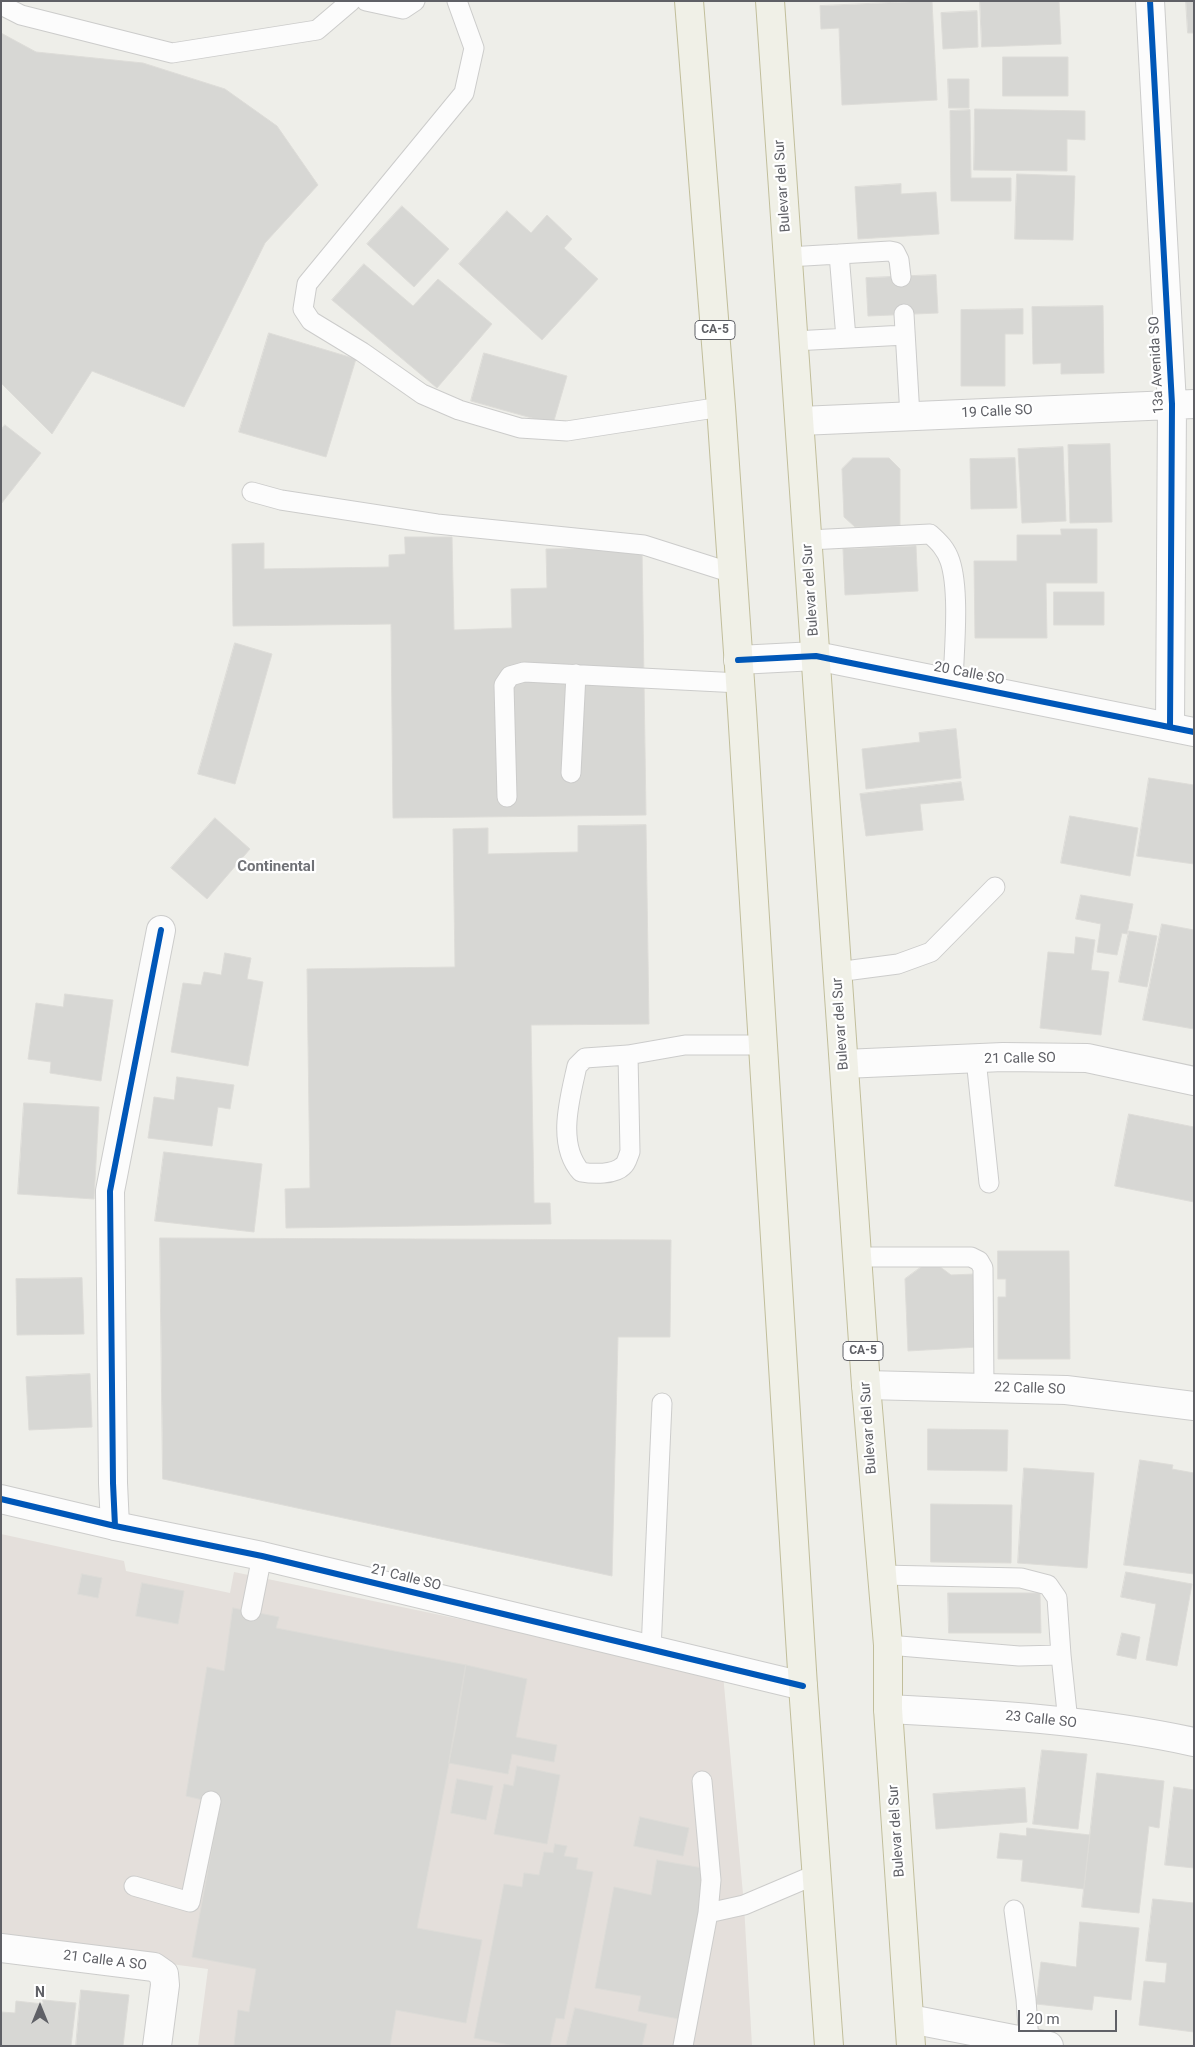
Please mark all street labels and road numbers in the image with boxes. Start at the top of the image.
street label: Bulevar del Sur [771,139,795,233]
street label: 13a Avenida SO [1146,316,1168,414]
road number: CA-5 [695,320,735,340]
street label: 19 Calle SO [961,402,1033,422]
street label: Bulevar del Sur [799,543,823,637]
street label: 20 Calle SO [932,659,1006,689]
street label: Bulevar del Sur [829,977,853,1071]
street label: 21 Calle SO [984,1050,1056,1068]
road number: CA-5 [843,1342,883,1360]
street label: 22 Calle SO [994,1379,1066,1399]
street label: Bulevar del Sur [857,1381,881,1475]
street label: 21 Calle SO [369,1561,443,1595]
street label: 23 Calle SO [1005,1708,1077,1732]
street label: Bulevar del Sur [885,1784,909,1878]
street label: 21 Calle A SO [62,1948,148,1974]

